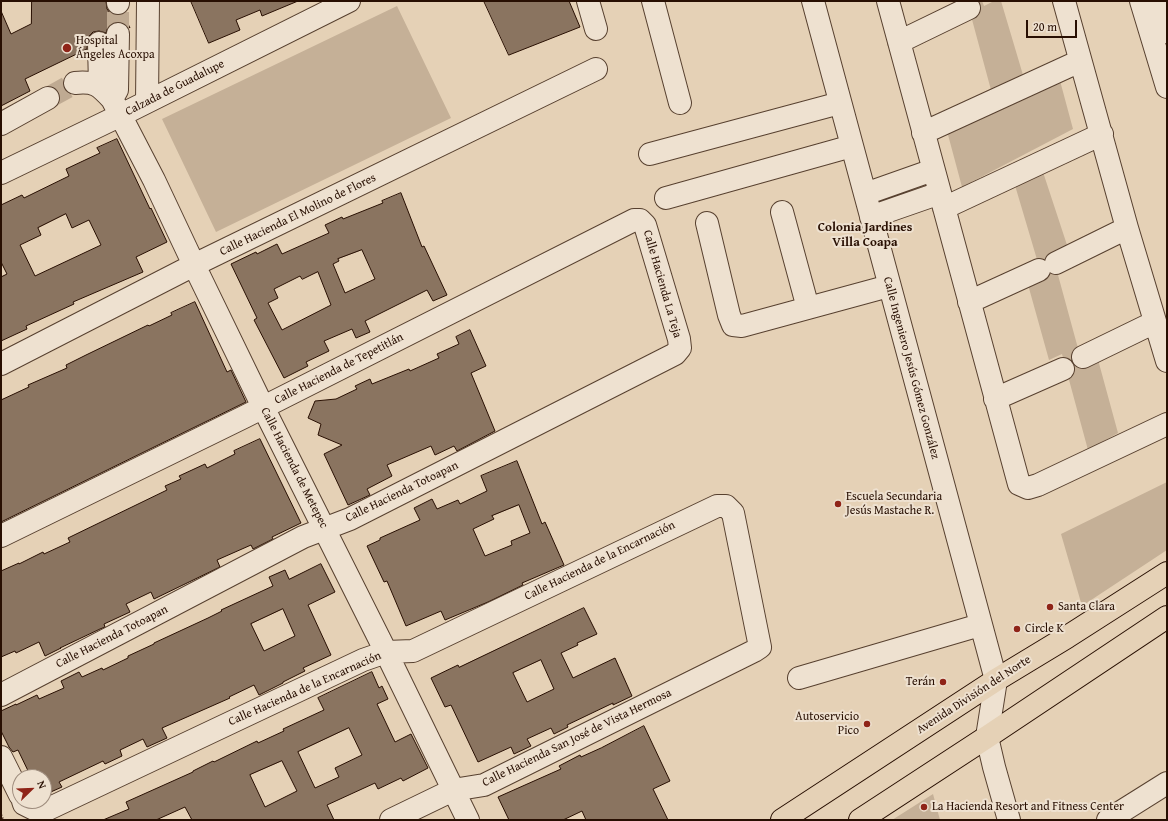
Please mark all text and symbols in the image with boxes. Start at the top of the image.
scale bar [1028,12,1079,38]
text: 20 m [1033,18,1057,35]
place label: Hospital Ángeles Acoxpa [76,34,155,62]
marker: Hospital Ángeles Acoxpa [61,42,73,54]
street label: Calzada de Guadalupe [123,57,227,119]
street label: Calle Hacienda El Molino de Flores [218,171,378,259]
district label: Colonia Jardines Villa Coapa [818,220,912,251]
street label: Calle Hacienda La Teja [640,228,684,340]
street label: Calle Ingeniero Jesús Gómez González [880,275,942,461]
street label: Calle Hacienda de Tepetitlán [272,330,406,408]
street label: Calle Hacienda de Metepec [257,405,331,531]
street label: Calle Hacienda Totoapan [343,458,461,526]
place label: Escuela Secundaria Jesús Mastache R. [846,490,942,518]
marker: Escuela Secundaria Jesús Mastache R. [833,499,843,509]
street label: Calle Hacienda de la Encarnación [522,518,678,604]
place label: Santa Clara [1058,600,1115,614]
street label: Calle Hacienda Totoapan [54,602,170,672]
marker: Santa Clara [1045,602,1055,612]
place label: Circle K [1025,622,1064,636]
marker: Circle K [1012,624,1022,634]
street label: Calle Hacienda de la Encarnación [226,649,384,729]
street label: Avenida División del Norte [914,653,1034,737]
place label: Terán [906,675,935,689]
marker: Terán [938,677,948,687]
street label: Calle Hacienda San José de Vista Hermosa [480,686,674,790]
place label: Autoservicio Pico [795,710,859,738]
marker: Autoservicio Pico [862,719,872,729]
north arrow [12,769,52,809]
text: N [33,778,51,791]
place label: La Hacienda Resort and Fitness Center [932,800,1124,814]
marker: La Hacienda Resort and Fitness Center [919,802,929,812]

